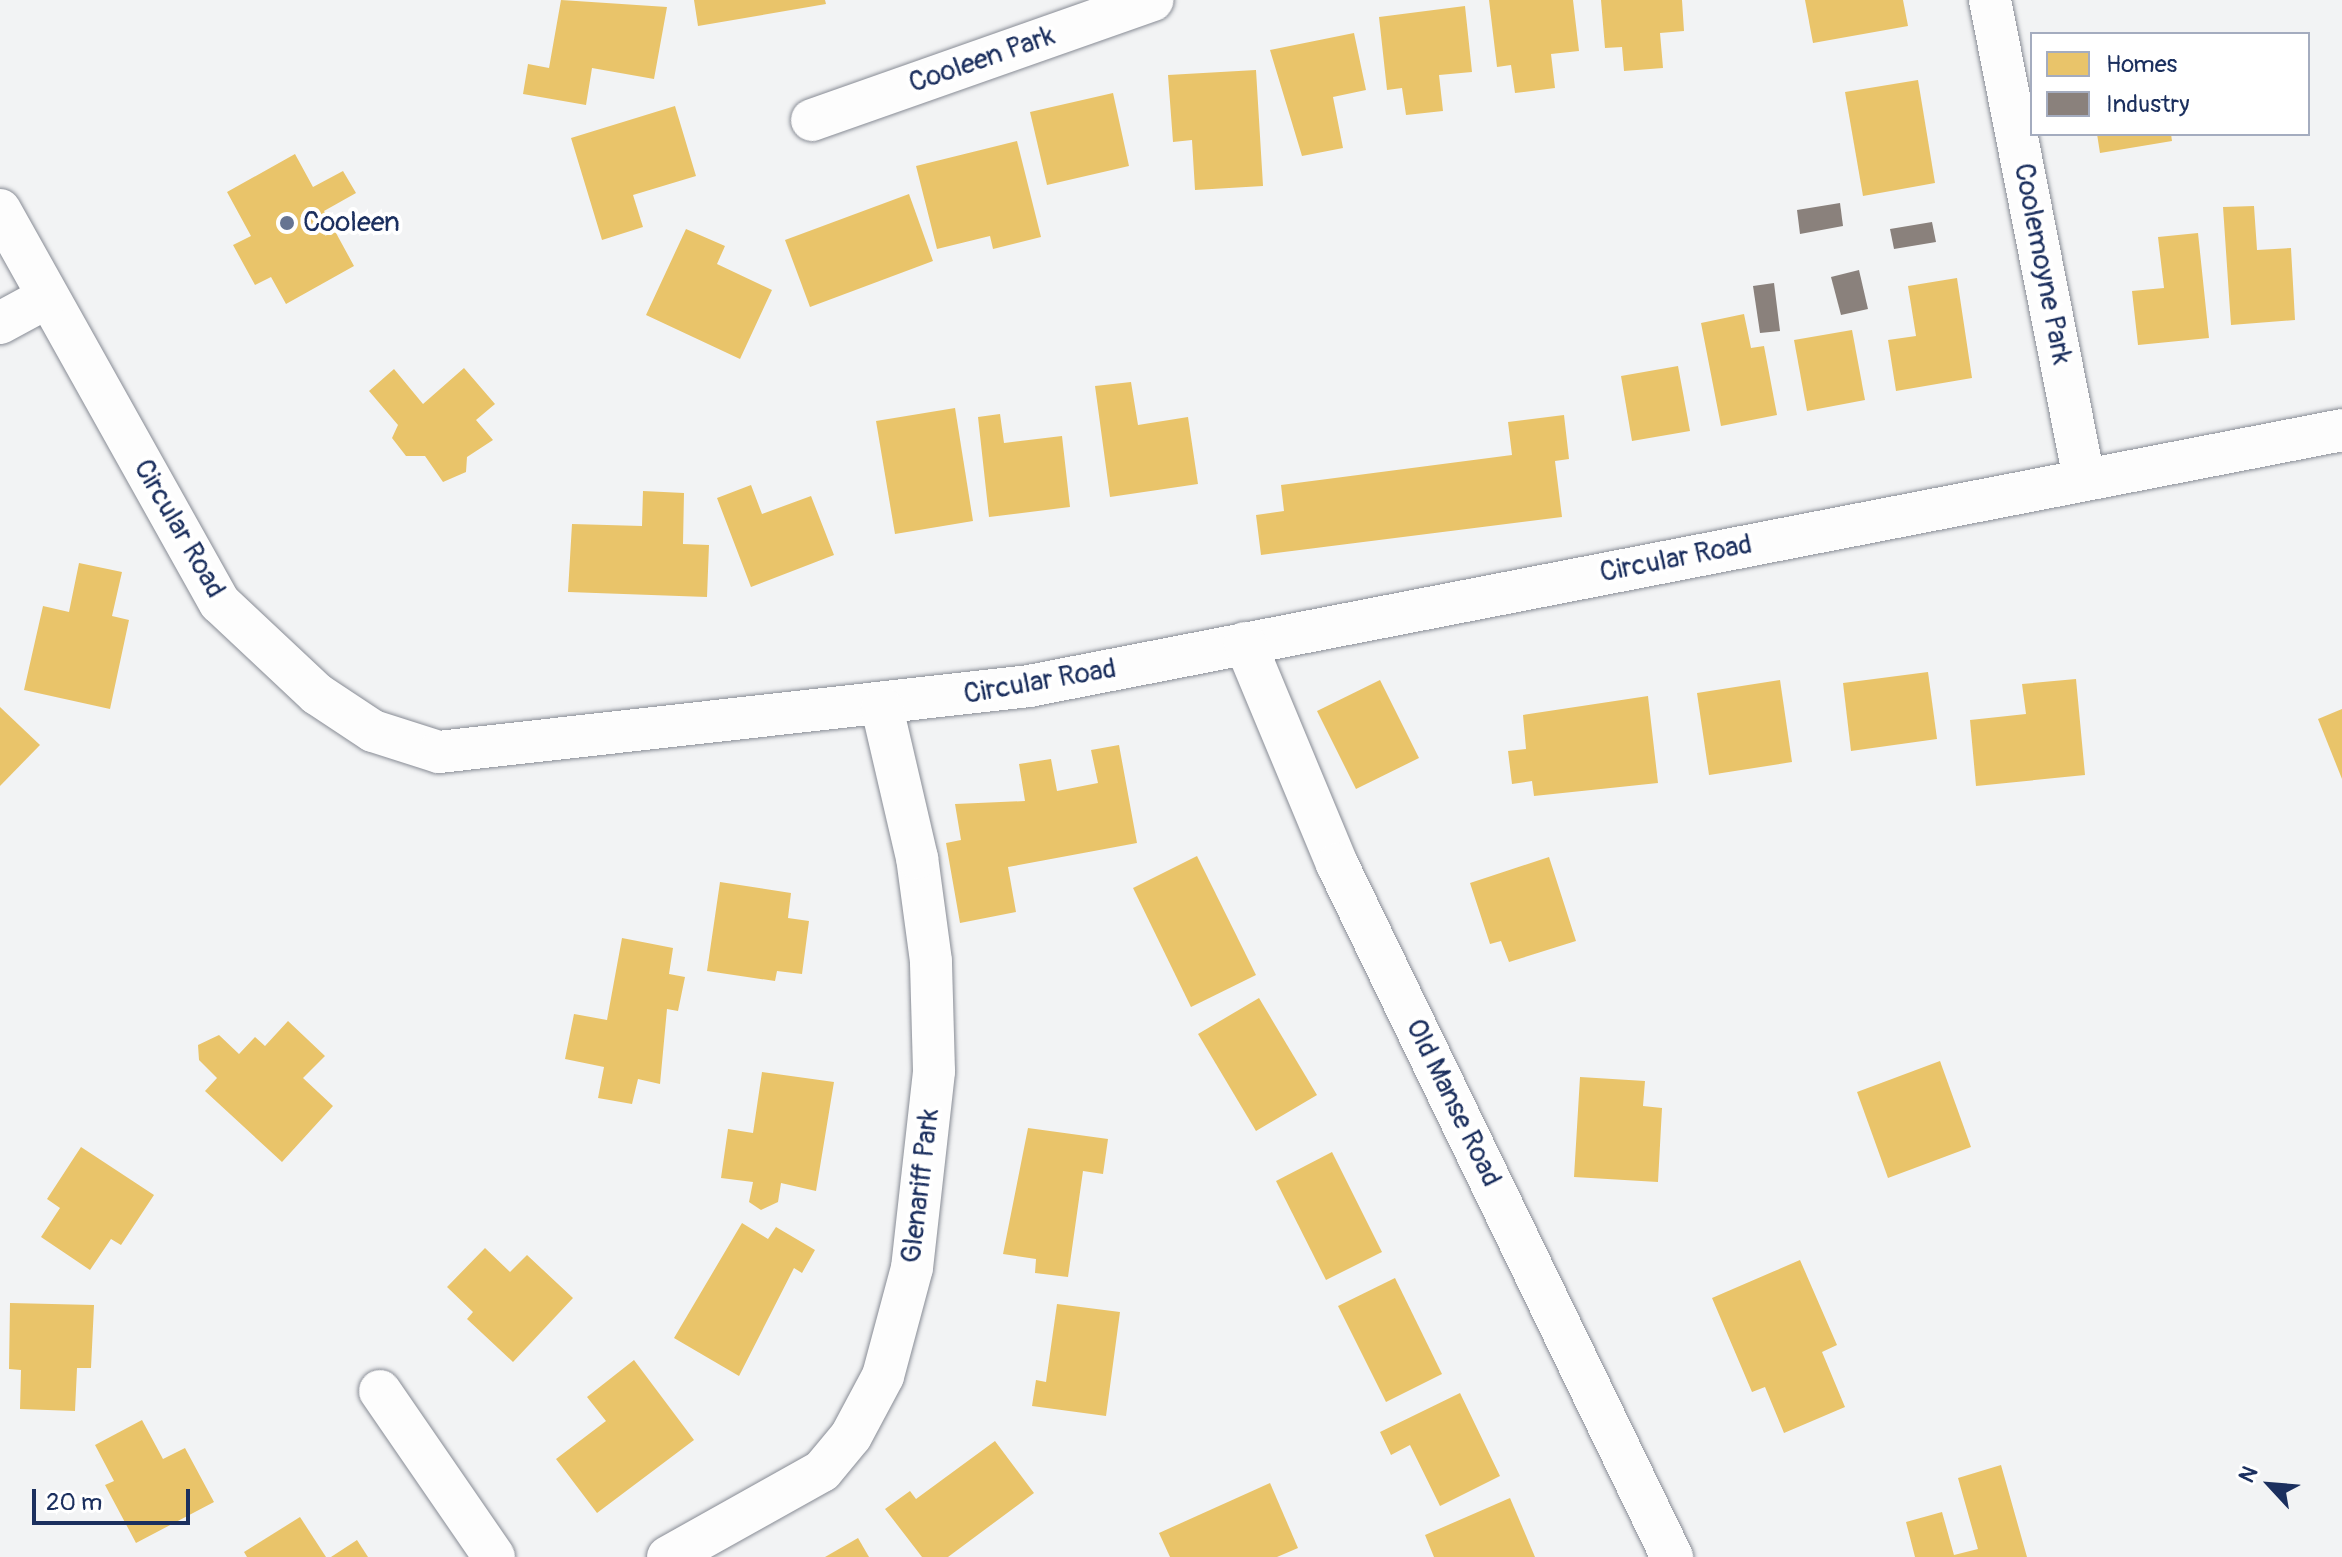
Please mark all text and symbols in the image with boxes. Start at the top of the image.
street label: Cooleen Park [905,19,1059,101]
legend [2030,32,2310,136]
text: Homes [2106,50,2177,79]
text: Industry [2106,90,2189,119]
street label: Coolemoyne Park [2006,161,2078,367]
place label: Cooleen [303,206,400,240]
marker: Cooleen [278,214,296,232]
street label: Circular Road [126,454,232,604]
street label: Circular Road [1597,528,1755,590]
street label: Circular Road [961,652,1119,712]
street label: Old Manse Road [1398,1014,1508,1192]
street label: Glenariff Park [895,1107,947,1265]
north arrow [2230,1445,2310,1525]
text: N [2233,1462,2264,1487]
scale bar [36,1473,194,1523]
text: 20 m [46,1488,102,1517]

